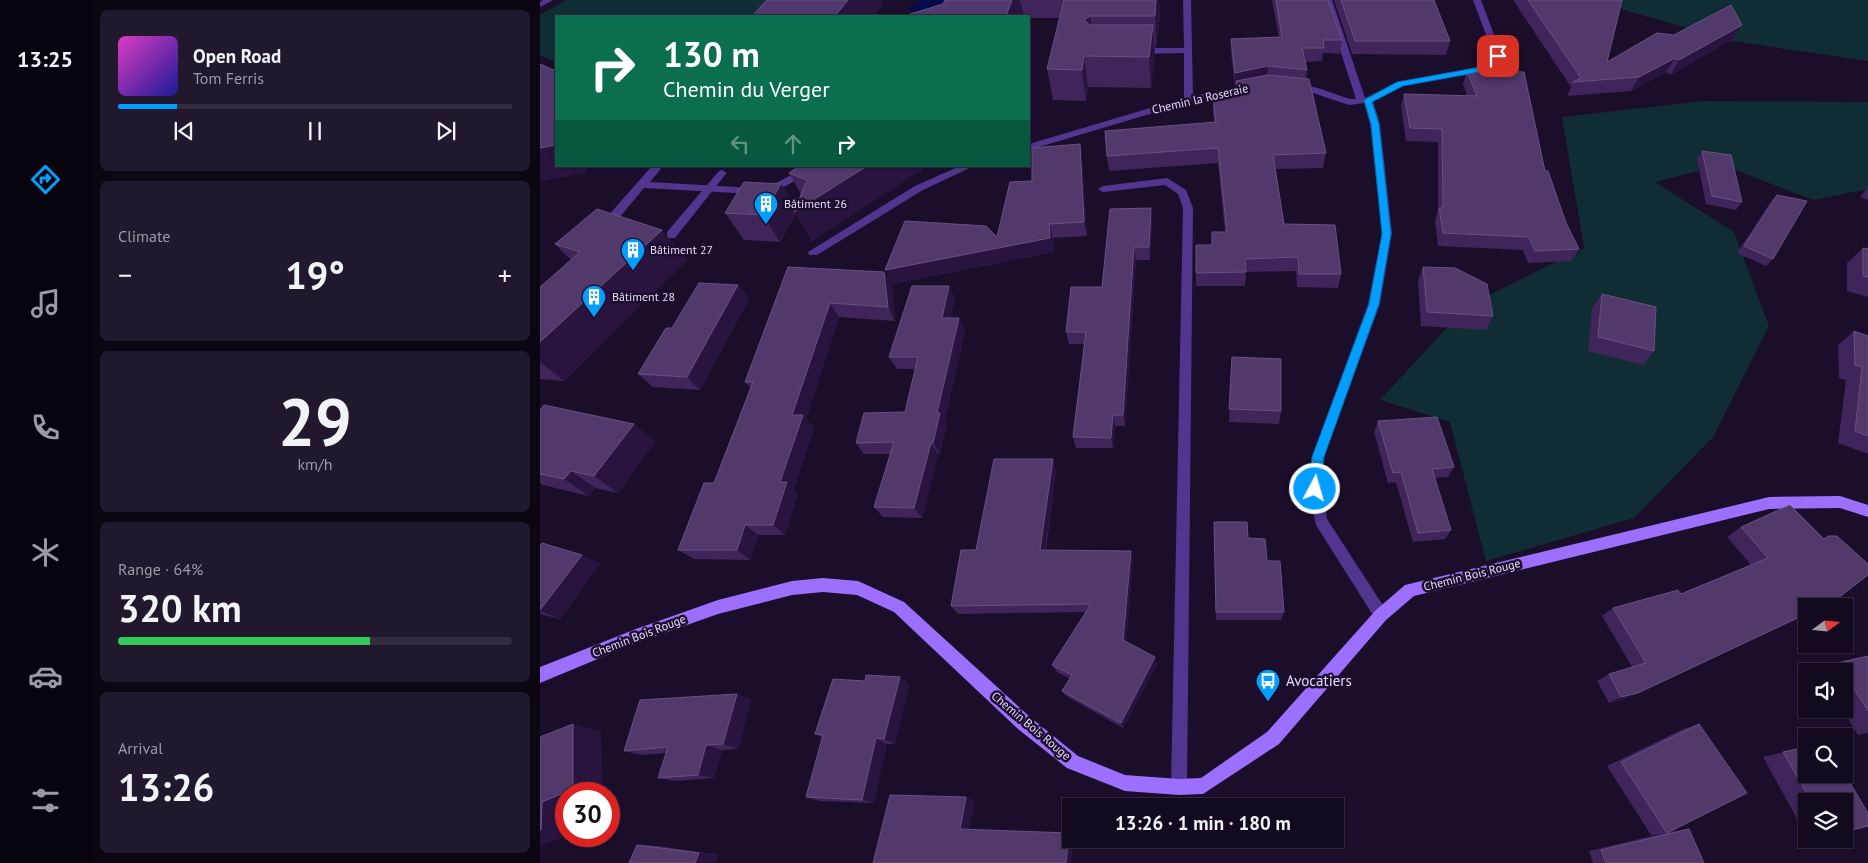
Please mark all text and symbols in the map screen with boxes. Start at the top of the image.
text: 130 m [663,31,760,77]
icon: right [580,35,645,100]
pin [1477,35,1519,77]
icon: arrive [1484,42,1512,70]
text: Open Road [193,44,281,68]
text: 13:25 [17,45,73,73]
text: Tom Ferris [193,68,264,88]
text: Chemin du Verger [663,75,830,103]
street label: Chemin la Roseraie [1150,80,1250,117]
icon: previous [170,117,198,145]
icon: pause [301,117,329,145]
icon: next [432,117,460,145]
icon: left [726,130,754,158]
icon: ahead [779,130,807,158]
icon: right [832,130,860,158]
icon: directions [28,162,63,197]
building icon: Bâtiment 26 [753,191,779,225]
place label: Bâtiment 26 [784,196,847,211]
text: Climate [118,226,170,246]
building icon: Bâtiment 27 [620,237,646,271]
place label: Bâtiment 27 [650,242,713,257]
text: 19° [285,250,345,299]
text: − [118,256,132,293]
text: + [498,256,512,293]
building icon: Bâtiment 28 [581,284,607,318]
icon: music [28,286,63,321]
place label: Bâtiment 28 [612,289,675,304]
text: 29 [278,379,352,463]
icon: phone [28,410,63,445]
text: km/h [297,454,333,474]
position arrow [1288,462,1340,514]
icon: climate [28,535,63,570]
street label: Chemin Bois Rouge [1422,555,1522,594]
text: Range · 64% [118,559,203,579]
text: 320 km [118,583,242,632]
north arrow [1798,598,1852,652]
map controls [1798,598,1853,848]
street label: Chemin Bois Rouge [590,611,688,660]
icon: car [28,659,63,694]
button: sound [1798,663,1853,718]
bus stop icon: Avocatiers [1255,668,1281,702]
place label: Avocatiers [1286,671,1352,690]
street label: Chemin Bois Rouge [989,688,1074,763]
button: search [1798,728,1853,783]
text: Arrival [118,738,163,758]
text: 13:26 [118,762,214,811]
speed limit sign: 30 [555,782,620,847]
icon: filters [28,783,63,818]
button: layers [1798,793,1853,848]
text: 13:26 · 1 min · 180 m [1115,811,1291,835]

